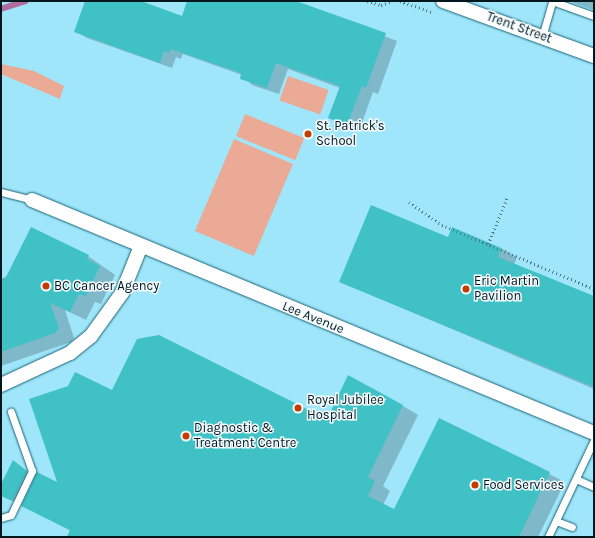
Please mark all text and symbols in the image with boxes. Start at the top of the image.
street label: Trent Street [484,9,554,47]
place label: St. Patrick's School [316,119,385,150]
marker: St. Patrick's School [303,129,313,139]
place label: Eric Martin Pavilion [474,274,539,305]
place label: BC Cancer Agency [54,278,159,294]
marker: BC Cancer Agency [41,281,51,291]
marker: Eric Martin Pavilion [461,284,471,294]
street label: Lee Avenue [280,299,346,337]
place label: Royal Jubilee Hospital [307,393,384,424]
marker: Royal Jubilee Hospital [292,402,304,414]
place label: Diagnostic & Treatment Centre [194,421,296,452]
marker: Diagnostic & Treatment Centre [181,431,191,441]
place label: Food Services [483,477,564,493]
marker: Food Services [470,480,480,490]

